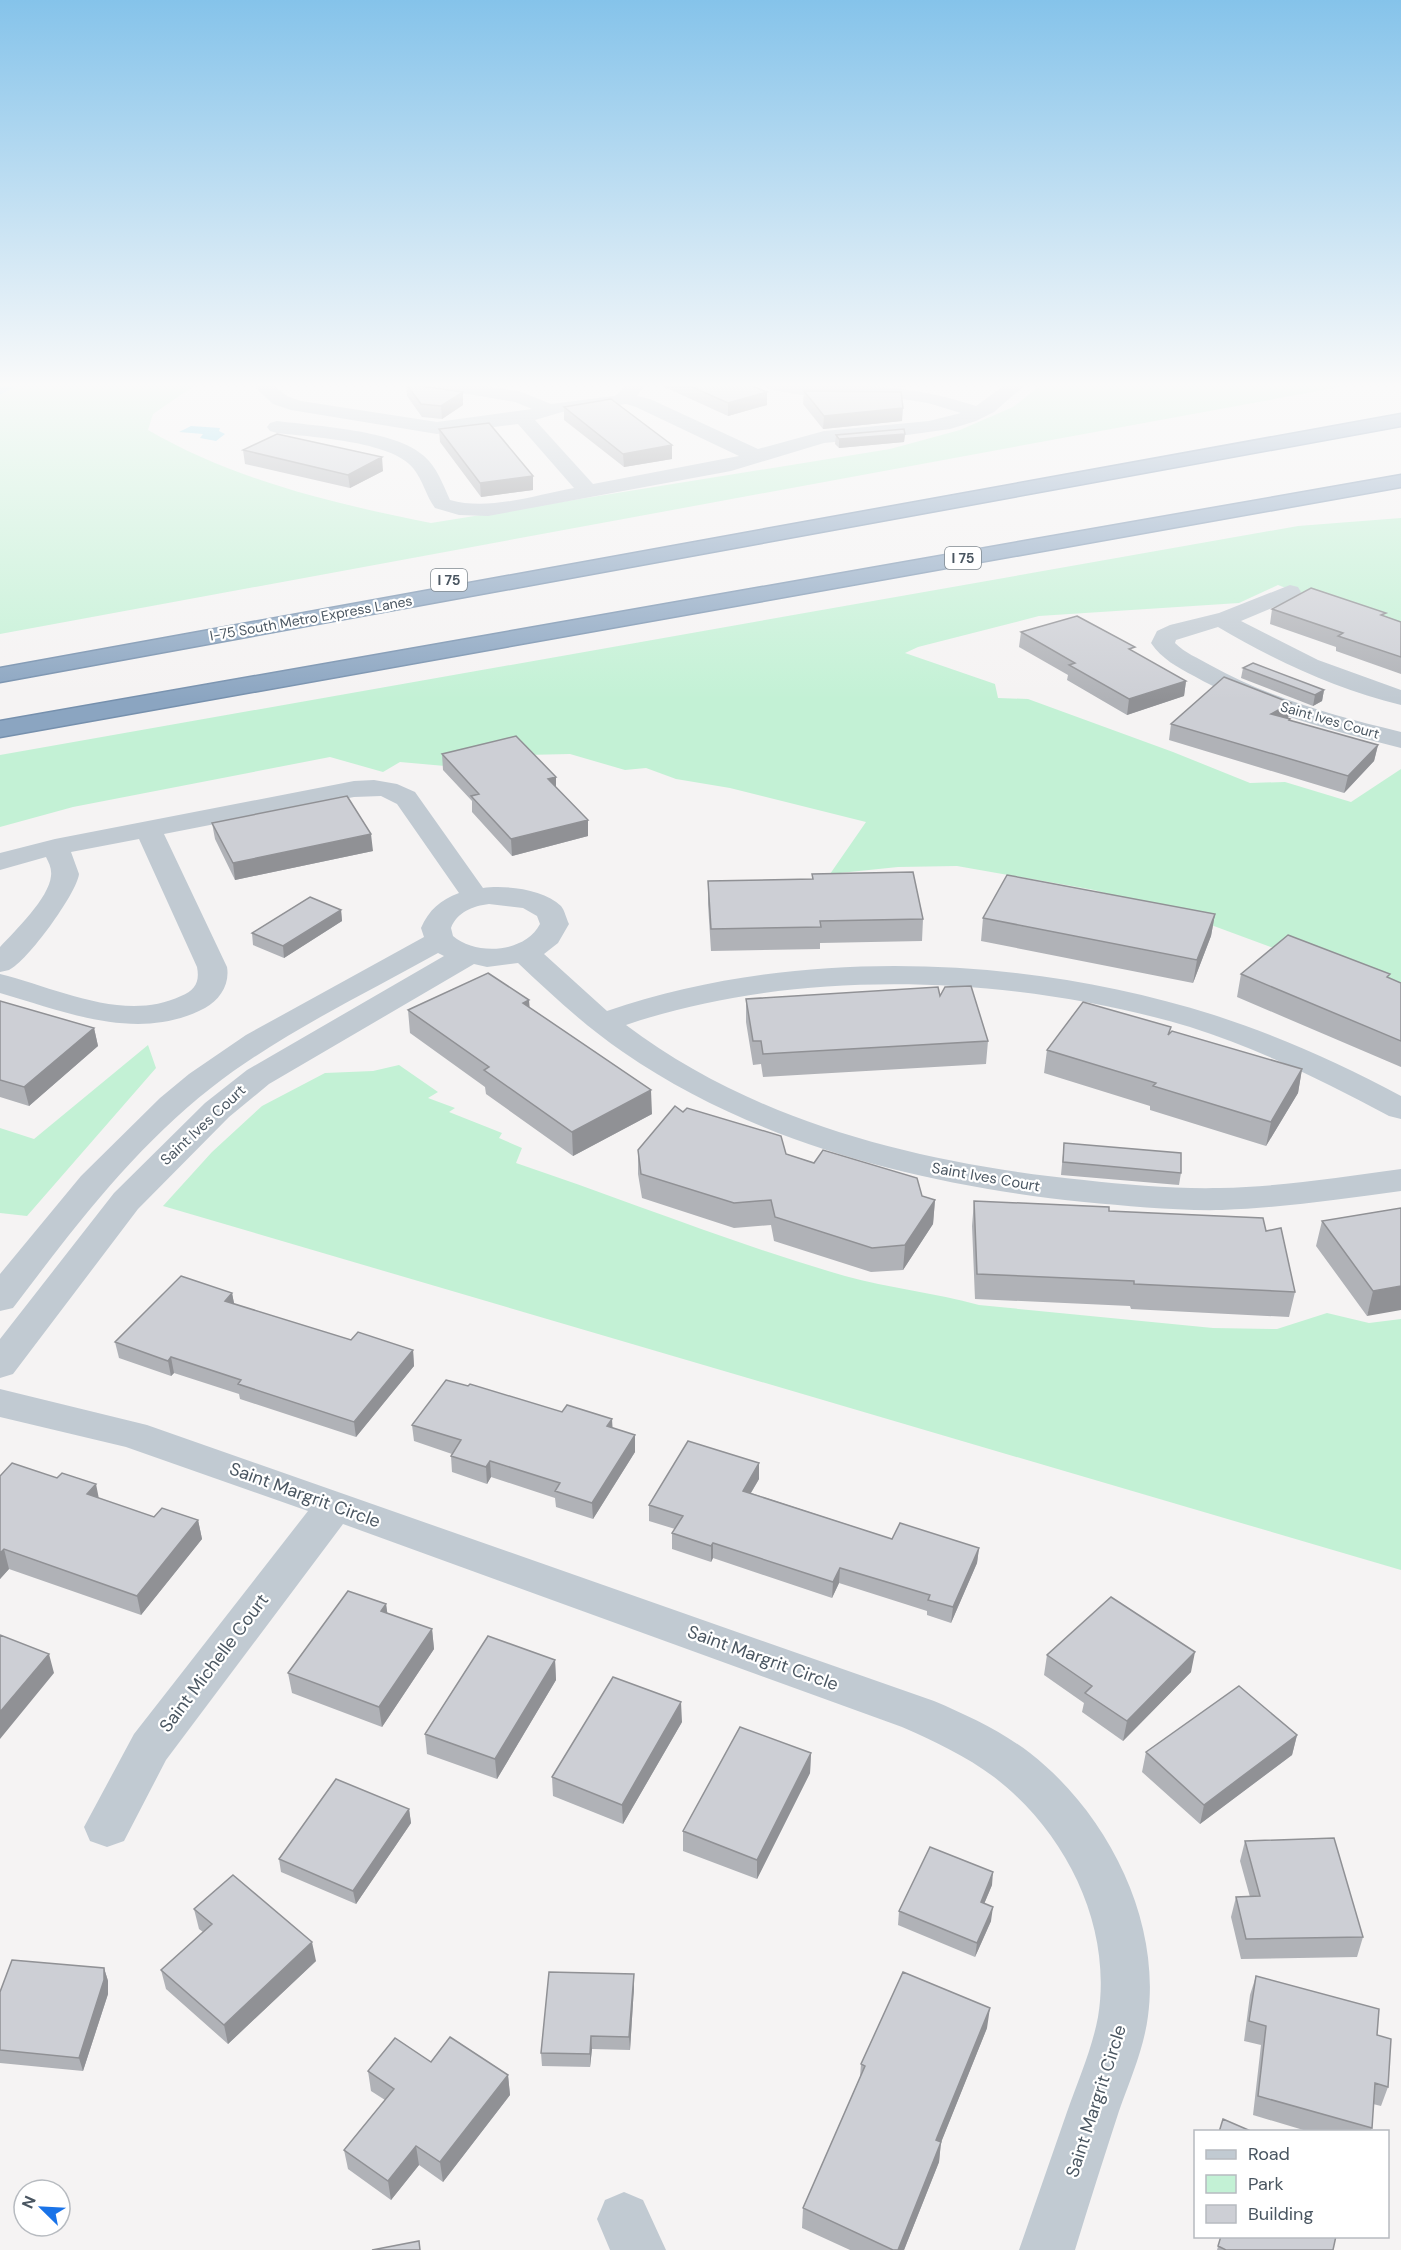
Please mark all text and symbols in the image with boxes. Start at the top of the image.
road number: I 75 [945,547,981,569]
road number: I 75 [431,569,467,591]
street label: I-75 South Metro Express Lanes [208,591,414,645]
street label: Saint Ives Court [1278,697,1382,743]
street label: Saint Ives Court [156,1080,250,1170]
street label: Saint Ives Court [930,1158,1042,1196]
street label: Saint Margrit Circle [226,1457,384,1533]
street label: Saint Michelle Court [154,1589,274,1737]
street label: Saint Margrit Circle [684,1620,842,1696]
street label: Saint Margrit Circle [1060,2022,1132,2180]
legend [1194,2130,1389,2238]
text: Road [1248,2142,1290,2166]
text: Park [1248,2172,1284,2196]
north arrow [12,2178,72,2238]
text: N [17,2193,41,2212]
text: Building [1248,2202,1313,2226]

